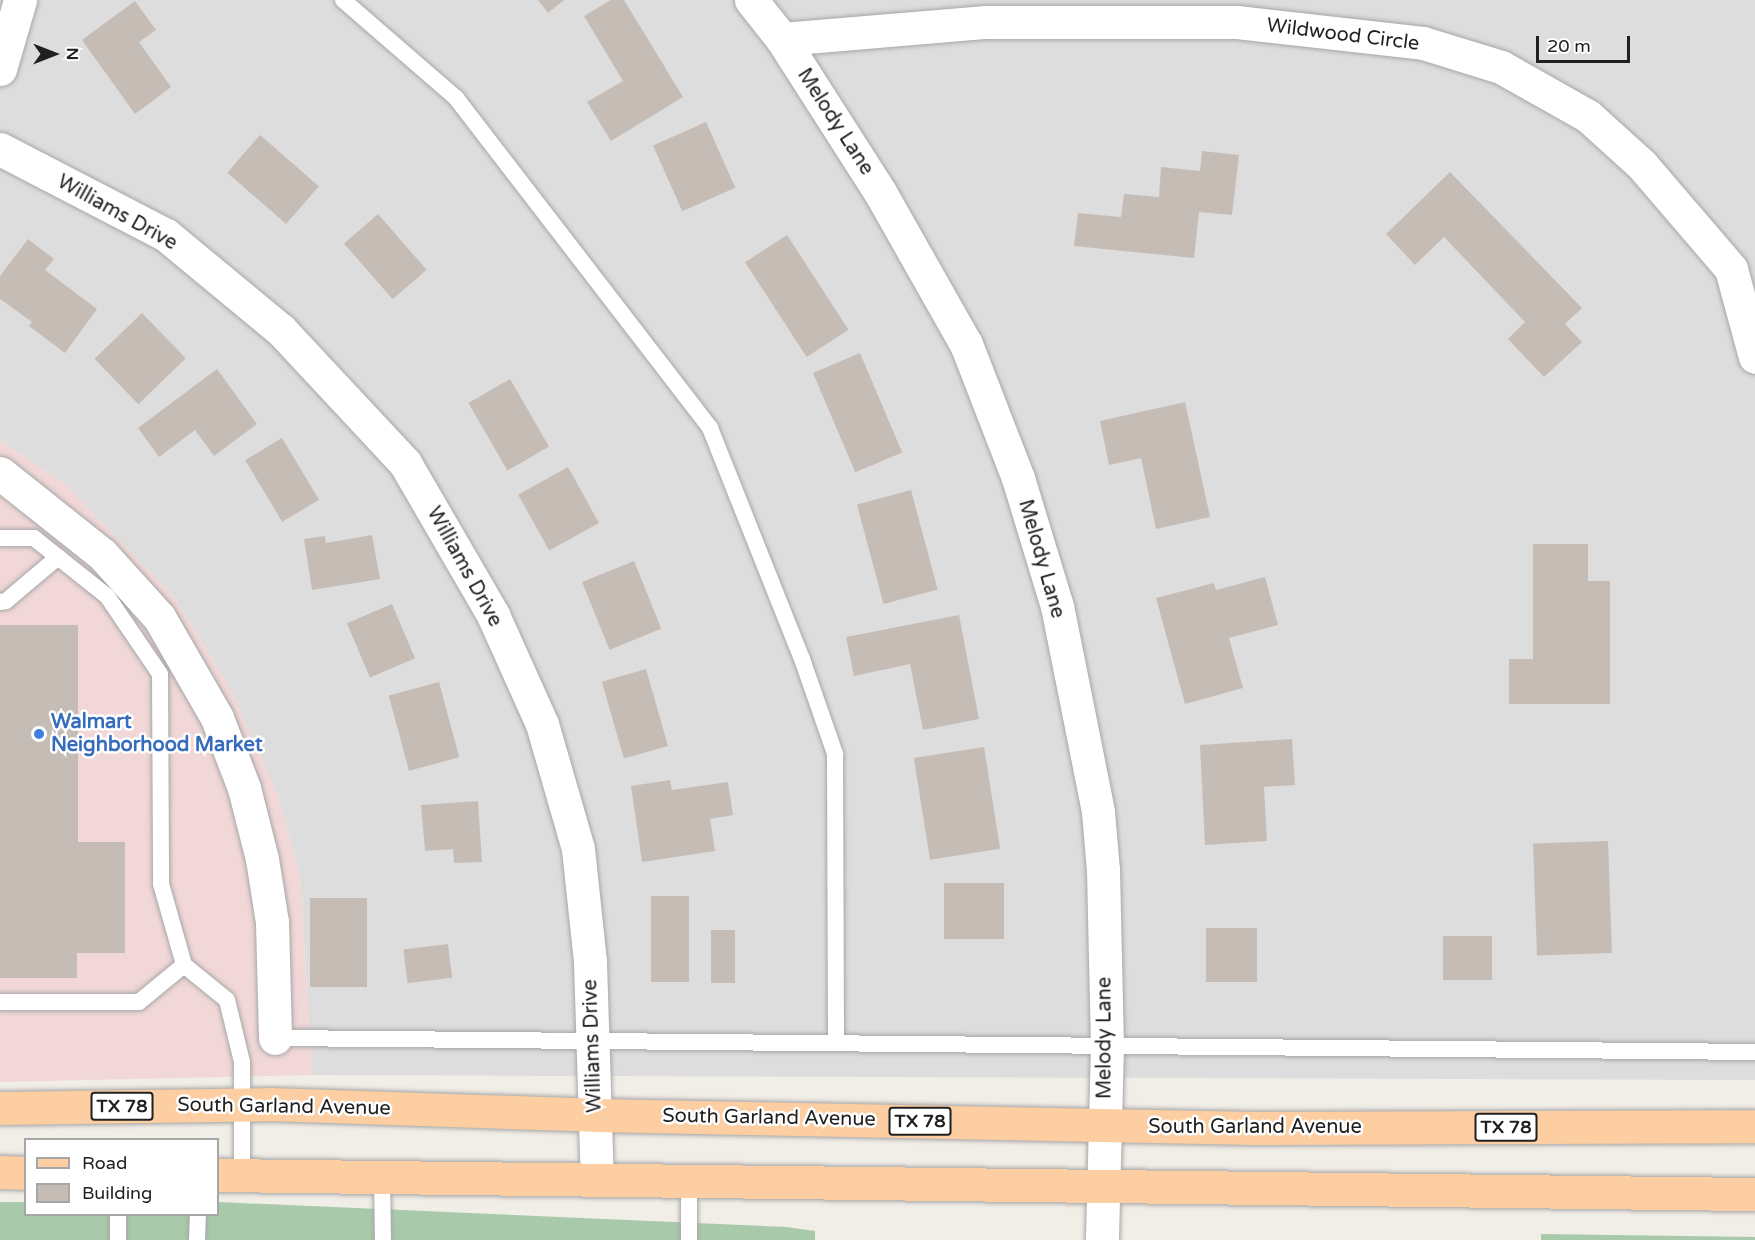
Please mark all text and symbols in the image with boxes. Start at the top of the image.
street label: Wildwood Circle [1265,14,1421,56]
north arrow [24,24,84,84]
scale bar [1539,24,1634,62]
text: 20 m [1547,35,1591,57]
text: N [62,48,82,60]
street label: Melody Lane [792,64,878,180]
street label: Williams Drive [53,170,181,256]
street label: Melody Lane [1013,497,1069,621]
street label: Williams Drive [421,503,507,631]
place label: Walmart Neighborhood Market [51,710,263,757]
marker: Walmart Neighborhood Market [32,727,46,741]
street label: Melody Lane [1093,977,1117,1099]
street label: Williams Drive [579,979,607,1113]
road number: TX 78 [90,1091,154,1121]
street label: South Garland Avenue [177,1093,391,1121]
street label: South Garland Avenue [662,1104,876,1132]
road number: TX 78 [888,1106,952,1136]
road number: TX 78 [1474,1112,1538,1142]
street label: South Garland Avenue [1148,1115,1362,1139]
legend [24,1138,219,1216]
text: Road [82,1152,127,1174]
text: Building [82,1182,152,1204]

